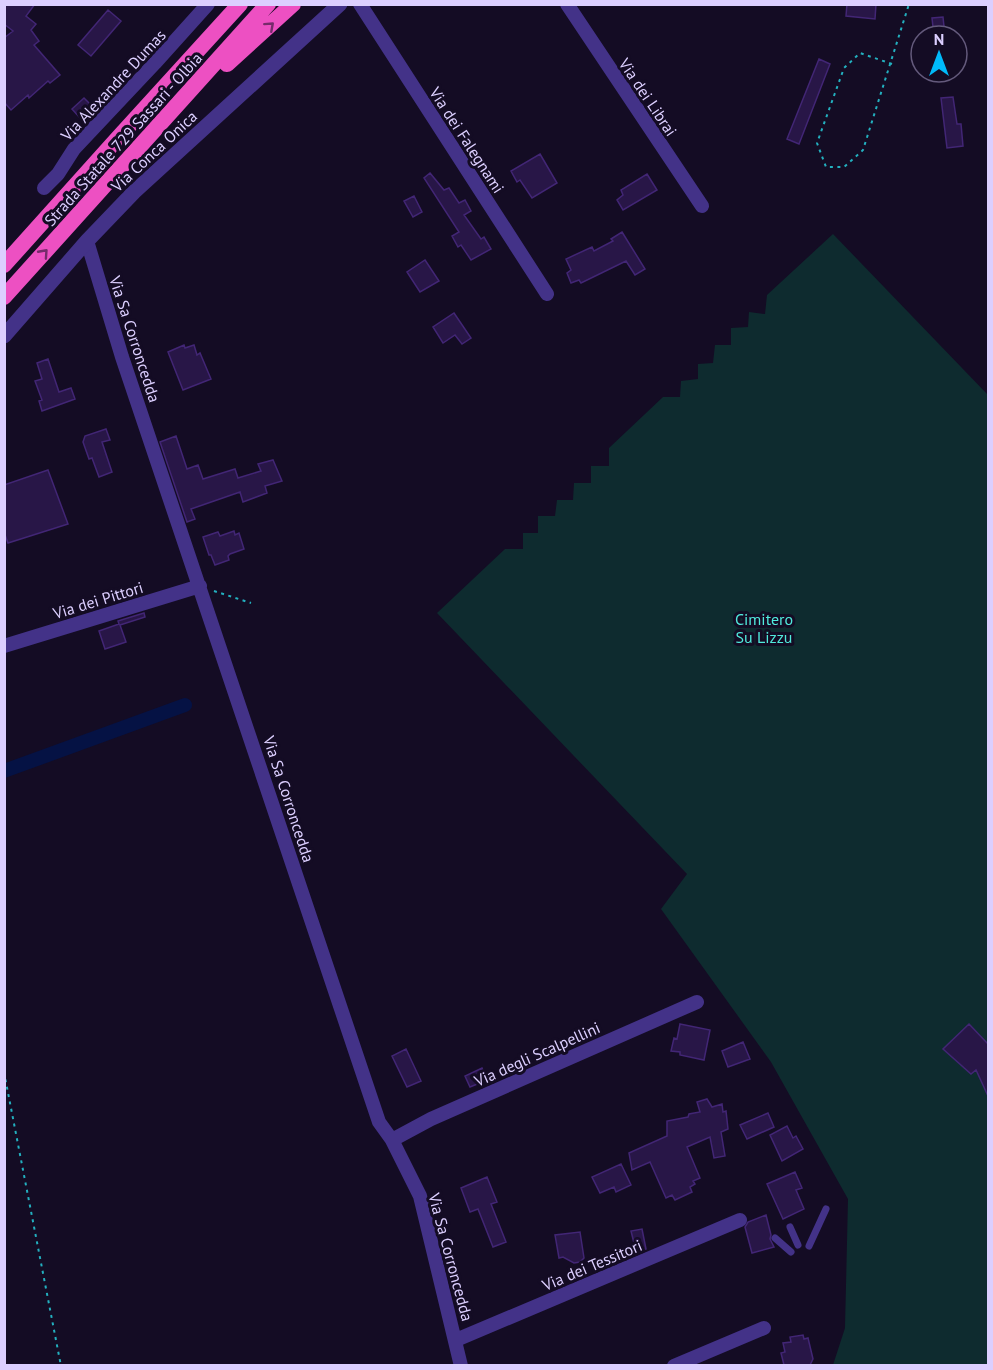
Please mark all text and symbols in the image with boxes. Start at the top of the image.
one-way arrow [263,22,274,33]
north arrow [909,24,969,84]
street label: Via Alexandre Dumas [56,25,170,146]
text: N [934,29,944,49]
street label: Strada Statale 729 Sassari - Olbia [40,48,206,230]
street label: Via dei Librai [614,53,681,140]
street label: Via dei Falegnami [425,82,509,197]
street label: Via Conca Onica [106,106,201,197]
one-way arrow [37,250,48,260]
street label: Via Sa Corroncedda [105,272,165,405]
street label: Via dei Pittori [50,577,145,623]
park label: Cimitero Su Lizzu [735,609,793,647]
street label: Via Sa Corroncedda [259,732,319,865]
street label: Via degli Scalpellini [470,1017,603,1091]
street label: Via Sa Corroncedda [424,1190,478,1323]
street label: Via dei Tessitori [538,1235,645,1295]

